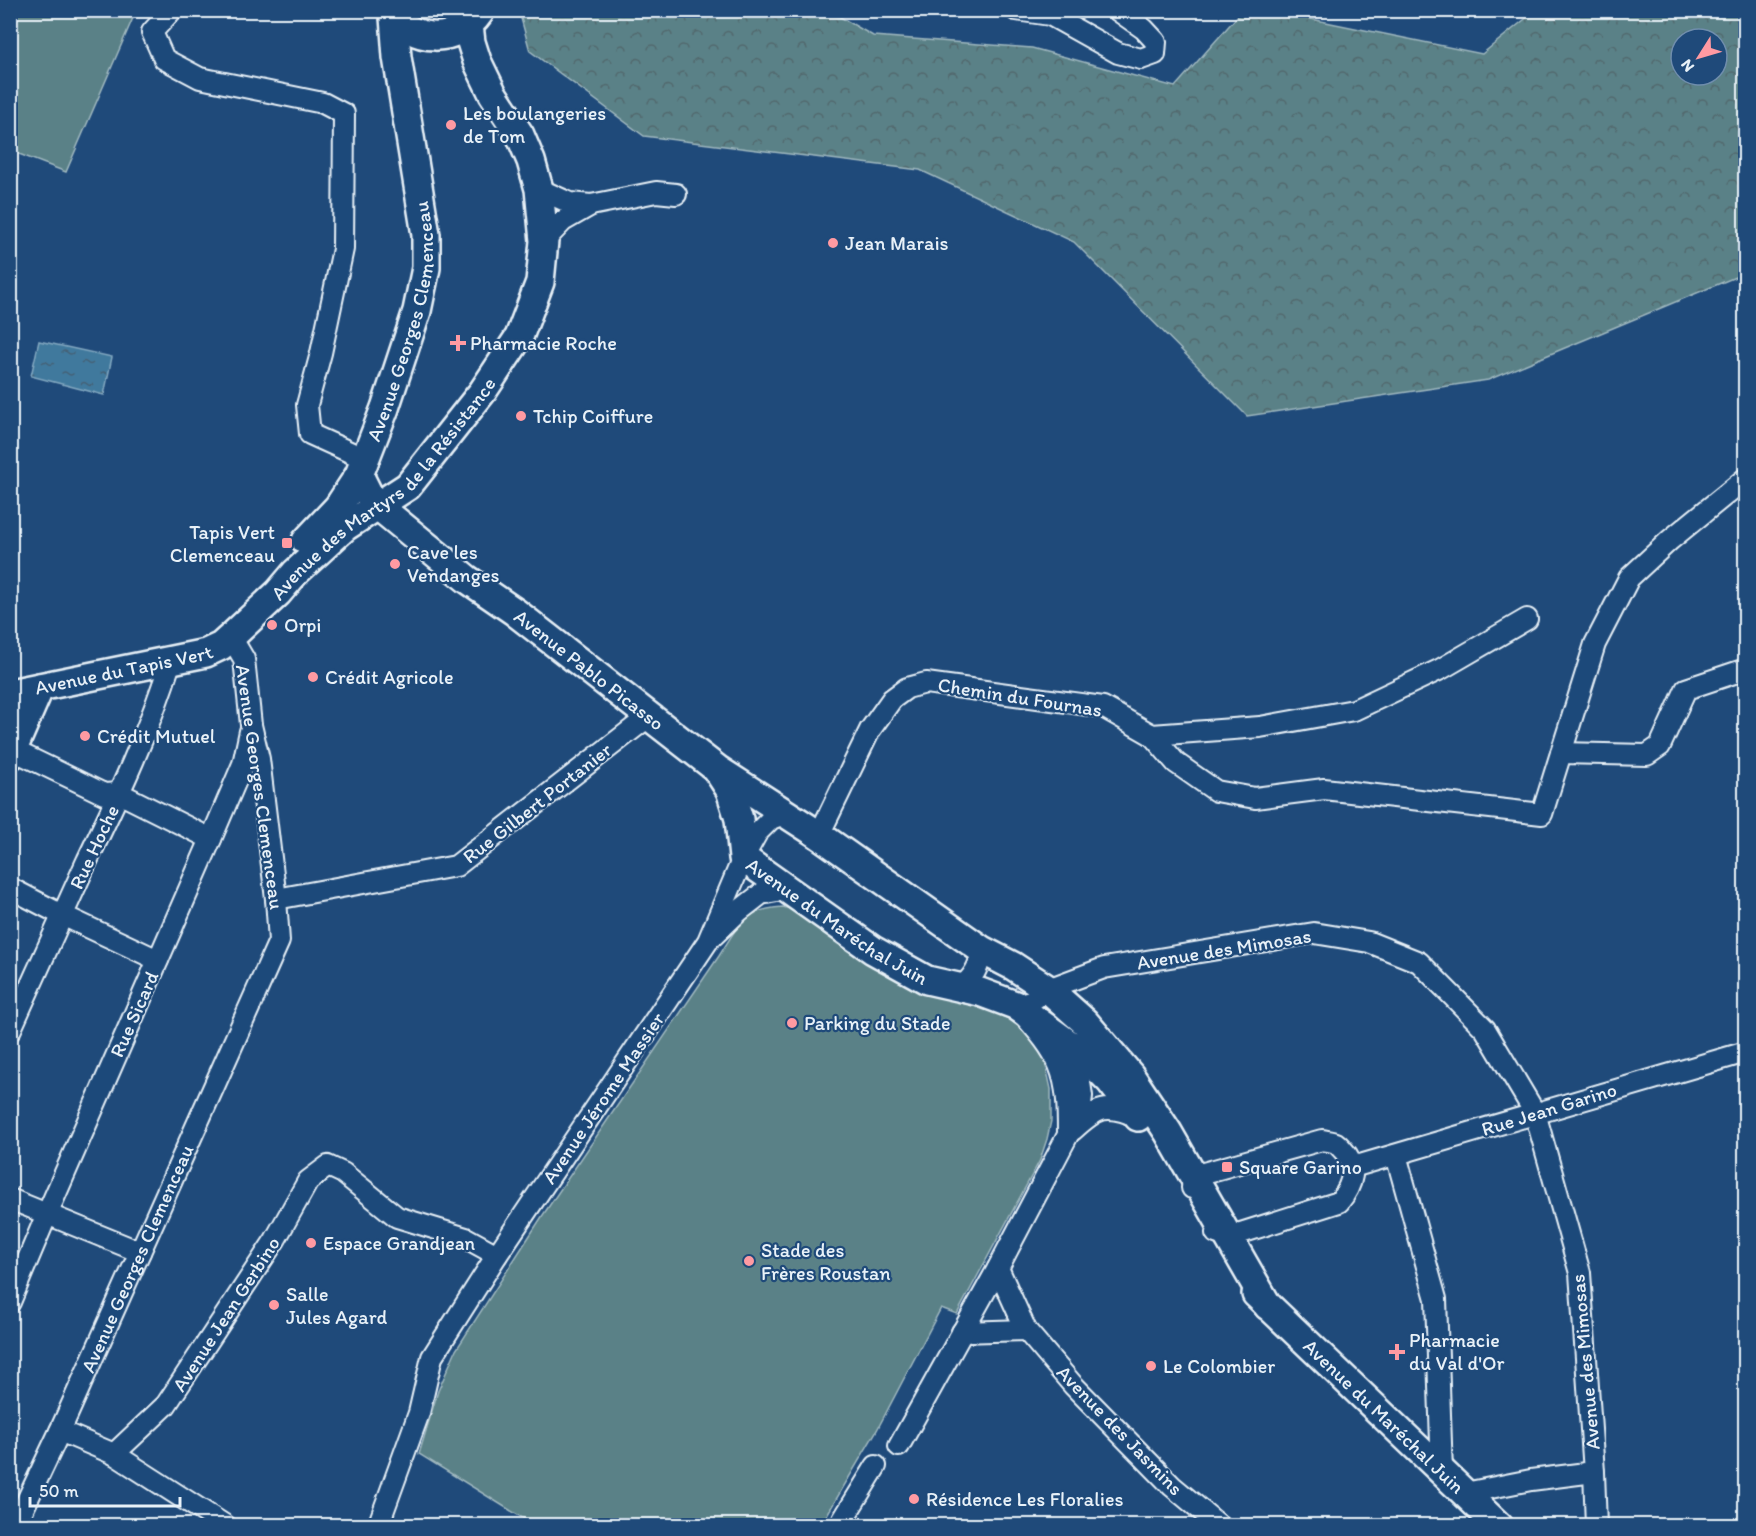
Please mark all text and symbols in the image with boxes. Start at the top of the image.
north arrow [1669,27,1729,87]
text: N [1677,56,1698,76]
place label: Les boulangeries de Tom [463,101,606,148]
marker: Les boulangeries de Tom [444,118,458,132]
street label: Avenue Georges Clemenceau [361,200,439,444]
place label: Jean Marais [845,231,949,255]
marker: Jean Marais [826,236,840,250]
place label: Pharmacie Roche [470,331,617,355]
marker: Pharmacie Roche [451,336,465,350]
street label: Avenue des Martyrs de la Résistance [265,373,501,605]
place label: Tchip Coiffure [533,404,653,428]
marker: Tchip Coiffure [514,409,528,423]
place label: Tapis Vert Clemenceau [170,520,275,567]
marker: Tapis Vert Clemenceau [280,536,294,550]
place label: Cave les Vendanges [407,540,500,587]
marker: Cave les Vendanges [388,557,402,571]
street label: Avenue Pablo Picasso [510,604,669,735]
place label: Orpi [284,613,321,637]
marker: Orpi [265,618,279,632]
street label: Avenue du Tapis Vert [33,639,217,700]
street label: Avenue Georges Clemenceau [231,663,289,911]
place label: Crédit Agricole [325,665,453,689]
marker: Crédit Agricole [306,670,320,684]
street label: Chemin du Fournas [936,672,1104,722]
place label: Crédit Mutuel [97,724,216,748]
marker: Crédit Mutuel [78,729,92,743]
street label: Rue Gilbert Portanier [458,737,616,869]
street label: Rue Hoche [64,801,124,893]
street label: Avenue du Maréchal Juin [742,852,932,990]
street label: Avenue des Mimosas [1135,923,1313,975]
street label: Rue Sicard [104,967,164,1061]
street label: Avenue Jérome Massier [537,1008,669,1188]
place label: Parking du Stade [804,1011,951,1035]
marker: Parking du Stade [785,1016,799,1030]
street label: Rue Jean Garino [1479,1077,1619,1141]
street label: Avenue Georges Clemenceau [76,1141,199,1376]
place label: Square Garino [1239,1155,1362,1179]
marker: Square Garino [1220,1160,1234,1174]
place label: Espace Grandjean [323,1231,476,1255]
street label: Avenue Jean Gerbino [167,1232,285,1396]
marker: Espace Grandjean [304,1236,318,1250]
place label: Stade des Frères Roustan [761,1238,891,1285]
marker: Stade des Frères Roustan [742,1254,756,1268]
street label: Avenue des Mimosas [1565,1273,1605,1451]
place label: Salle Jules Agard [286,1282,388,1329]
marker: Salle Jules Agard [267,1298,281,1312]
place label: Pharmacie du Val d'Or [1409,1328,1504,1375]
street label: Avenue du Maréchal Juin [1299,1334,1470,1499]
marker: Pharmacie du Val d'Or [1390,1345,1404,1359]
place label: Le Colombier [1163,1354,1275,1378]
marker: Le Colombier [1144,1359,1158,1373]
street label: Avenue des Jasmins [1052,1360,1188,1500]
scale bar [30,1470,180,1508]
text: 50 m [39,1480,79,1502]
place label: Résidence Les Floralies [926,1487,1123,1511]
marker: Résidence Les Floralies [907,1492,921,1506]

